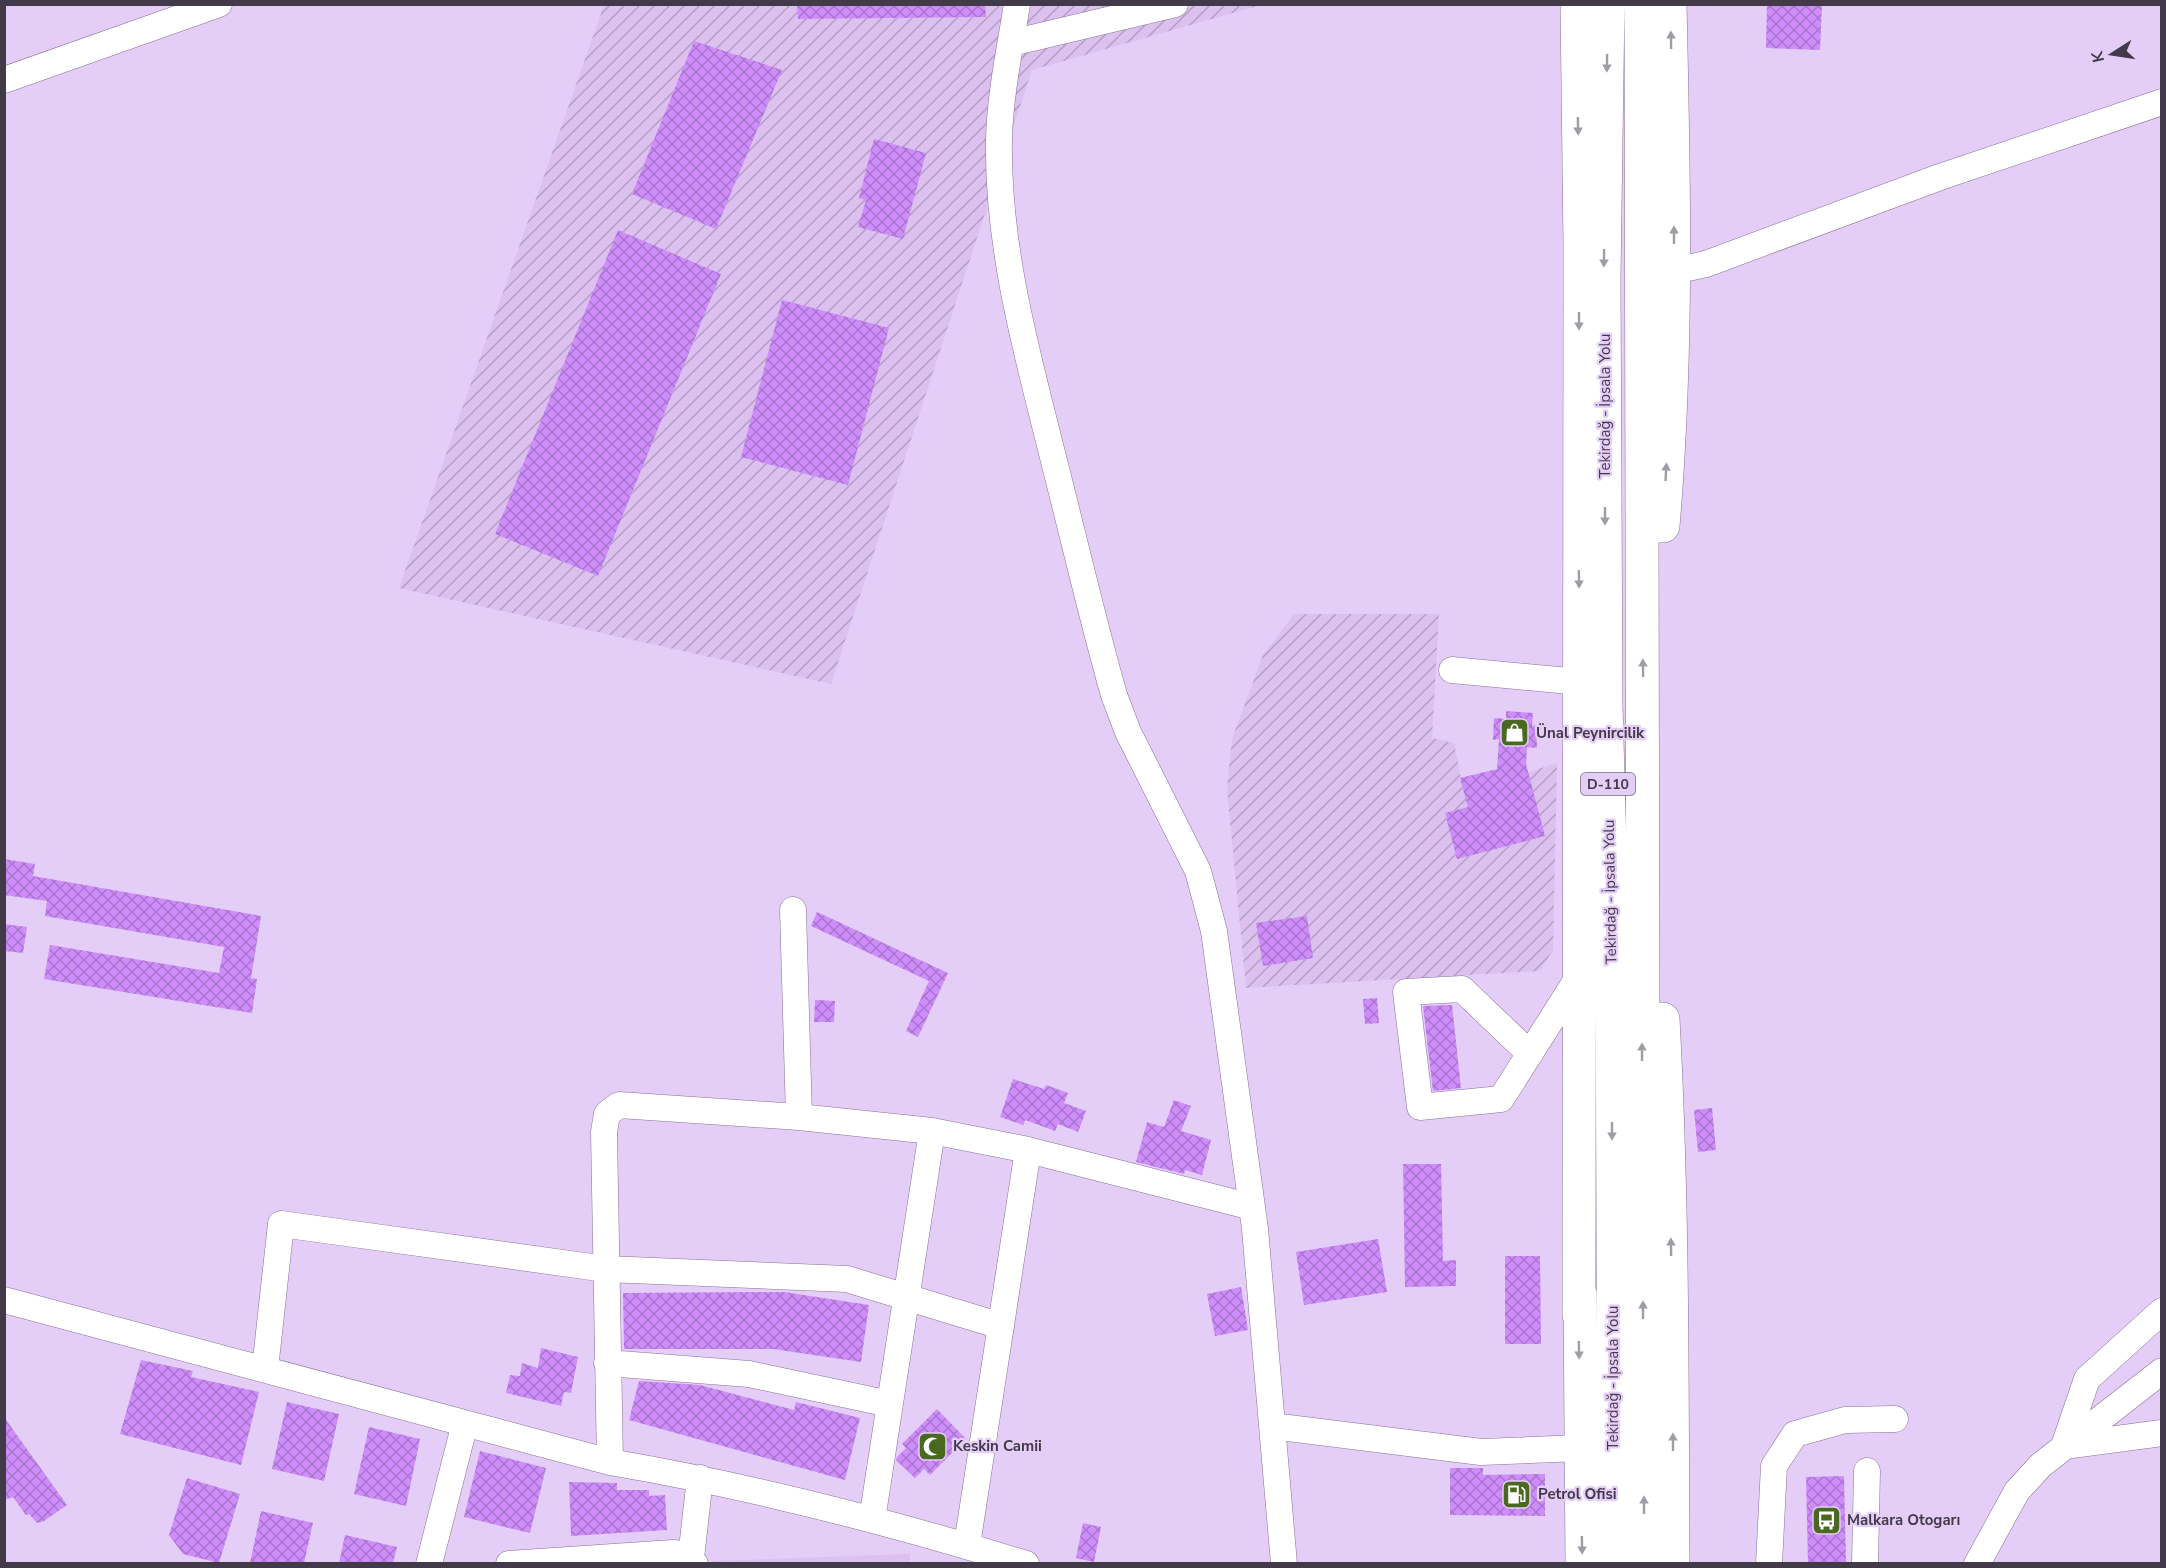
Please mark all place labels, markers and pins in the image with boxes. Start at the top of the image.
shop icon: Ünal Peynircilik [1499,717,1531,749]
place label: Ünal Peynircilik [1536,723,1645,743]
mosque icon: Keskin Camii [916,1430,948,1462]
place label: Keskin Camii [953,1436,1042,1456]
fuel station icon: Petrol Ofisi [1501,1478,1533,1510]
place label: Petrol Ofisi [1538,1484,1617,1504]
bus stop icon: Malkara Otogarı [1810,1504,1842,1536]
place label: Malkara Otogarı [1847,1510,1960,1530]

